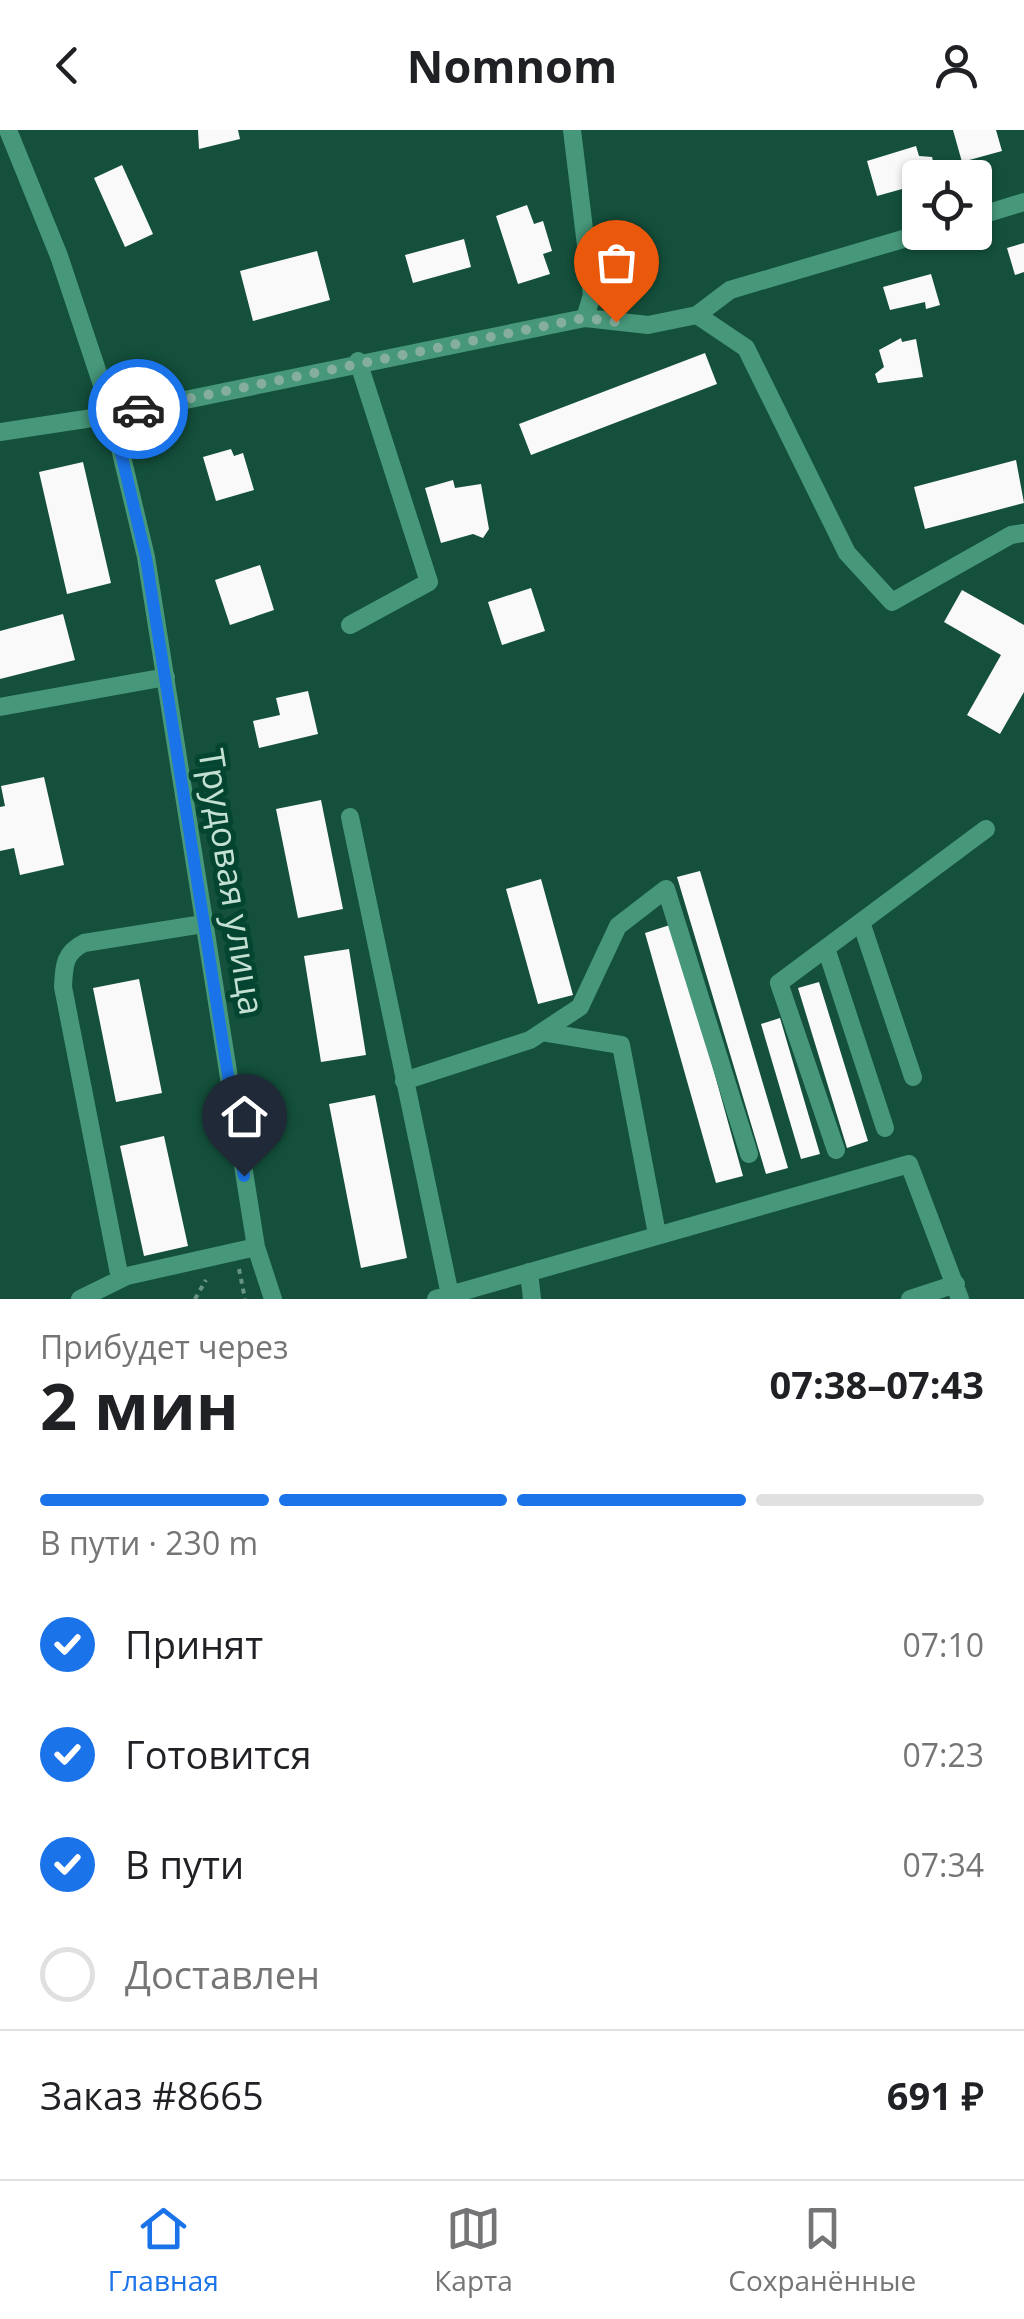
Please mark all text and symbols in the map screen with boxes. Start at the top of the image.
text: Nomnom [407,35,617,96]
icon: back [40,38,95,93]
icon: person [929,38,984,93]
map controls [902,160,992,250]
button: locate [902,160,992,250]
pin [574,220,659,323]
icon: bag [589,235,644,290]
courier [88,359,188,459]
icon: car [111,382,166,437]
street label: Трудовая улица [188,745,277,1018]
pin [202,1074,287,1177]
icon: home [217,1089,272,1144]
text: Прибудет через [40,1325,288,1368]
text: 07:38–07:43 [770,1358,984,1410]
text: 2 мин [40,1361,239,1449]
text: В пути · 230 m [40,1521,258,1564]
icon: check [40,1617,95,1672]
text: Принят [125,1618,263,1670]
text: 07:10 [902,1623,984,1666]
icon: check [40,1727,95,1782]
text: Готовится [125,1728,311,1780]
text: 07:23 [902,1733,984,1776]
icon: check [40,1837,95,1892]
text: В пути [125,1838,244,1890]
text: 07:34 [902,1843,984,1886]
text: Доставлен [125,1948,320,2000]
text: Заказ #8665 [40,2069,264,2121]
text: 691 ₽ [887,2069,984,2121]
tab: Главная [108,2201,219,2299]
tab: Карта [434,2201,513,2299]
tab: Сохранённые [728,2201,916,2299]

